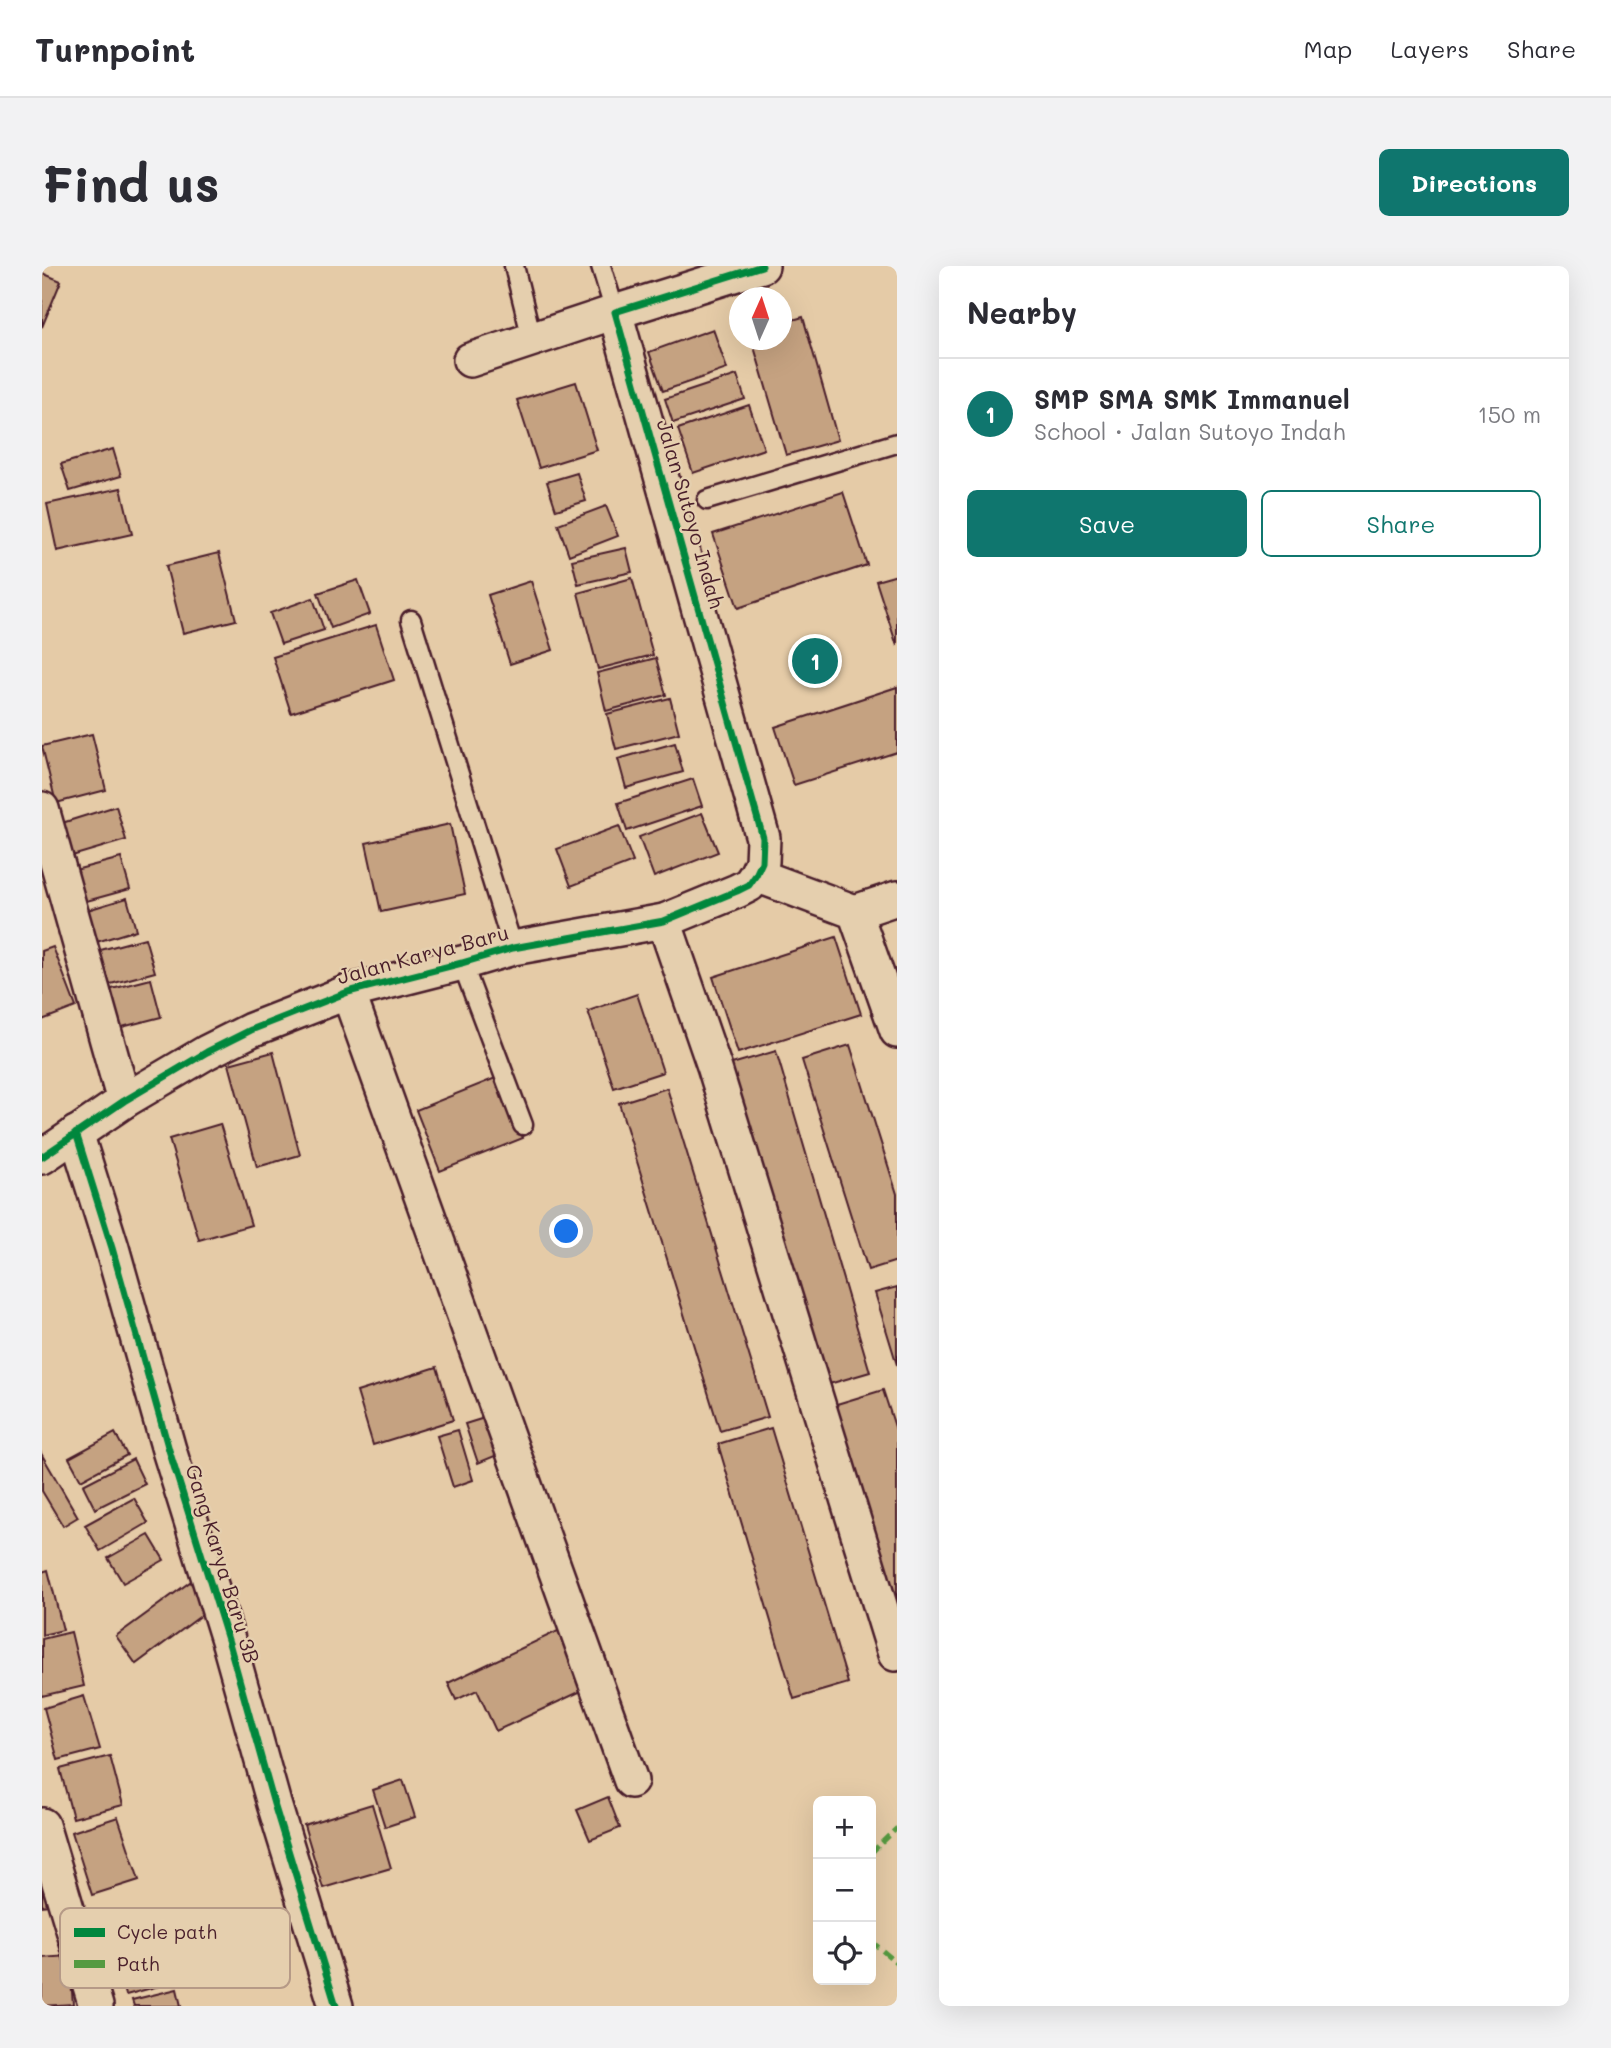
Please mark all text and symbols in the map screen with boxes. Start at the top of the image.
text: Turnpoint [35,27,195,70]
text: Map [1304,33,1352,64]
text: Layers [1390,33,1469,64]
text: Share [1507,33,1576,64]
button: Directions [1379,149,1569,216]
text: Find us [42,151,220,214]
north arrow [729,287,792,350]
text: Nearby [967,292,1077,332]
text: SMP SMA SMK Immanuel [1034,382,1350,416]
text: 1 [985,399,995,429]
text: 150 m [1477,399,1541,429]
street label: Jalan Sutoyo Indah [652,416,731,611]
text: School · Jalan Sutoyo Indah [1034,416,1345,446]
button: Save [967,490,1247,557]
button: Share [1261,490,1541,557]
pin: 1 [792,635,838,687]
street label: Jalan Karya Baru [334,918,511,989]
your location [549,1214,583,1248]
street label: Gang Karya Baru 3B [180,1461,267,1666]
map controls [813,1796,876,1985]
button: + [813,1796,876,1859]
button: − [813,1859,876,1922]
legend [60,1908,290,1988]
text: Cycle path [117,1919,217,1944]
button: locate [813,1922,876,1985]
text: Path [117,1951,160,1976]

